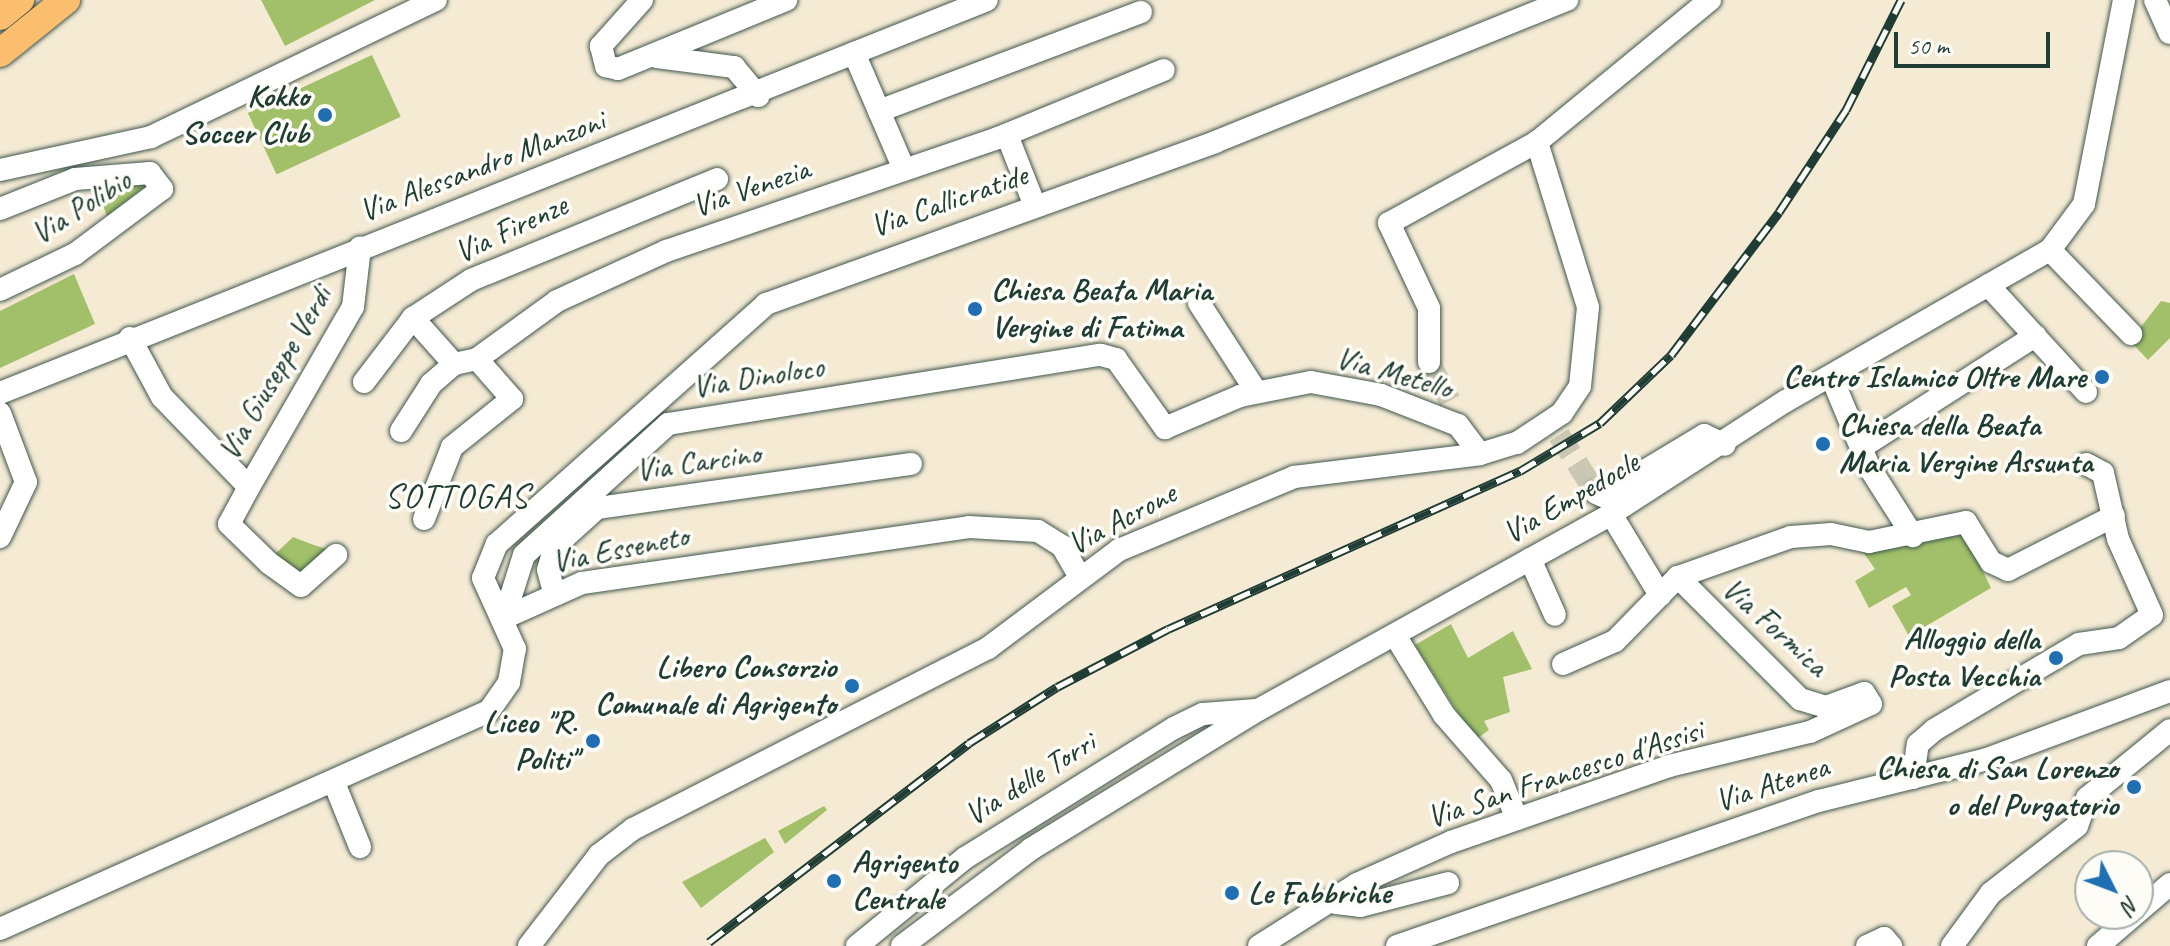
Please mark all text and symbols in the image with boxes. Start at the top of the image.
scale bar [1898,16,2054,66]
text: 50 m [1908,31,1949,61]
place label: Kokko Soccer Club [182,78,309,153]
street label: Via Alessandro Manzoni [354,102,610,230]
marker: Kokko Soccer Club [316,106,334,124]
street label: Via Venezia [687,150,815,226]
street label: Via Callicratide [865,156,1033,246]
street label: Via Polibio [24,162,138,252]
street label: Via Firenze [449,186,573,272]
place label: Chiesa Beata Maria Vergine di Fatima [991,272,1212,347]
street label: Via Giuseppe Verdi [210,279,340,467]
marker: Chiesa Beata Maria Vergine di Fatima [966,300,984,318]
street label: Via Metello [1332,338,1456,408]
street label: Via Dinoloco [689,348,827,406]
place label: Centro Islamico Oltre Mare [1782,358,2086,396]
marker: Centro Islamico Oltre Mare [2093,368,2111,386]
place label: Chiesa della Beata Maria Vergine Assunta [1839,407,2092,482]
street label: Via Carcino [633,434,763,490]
marker: Chiesa della Beata Maria Vergine Assunta [1814,435,1832,453]
street label: Via Empedocle [1496,444,1646,552]
street label: Via Acrone [1061,475,1183,563]
district label: SOTTOGAS [385,476,529,516]
street label: Via Esseneto [549,517,691,581]
street label: Via Formica [1714,569,1836,685]
place label: Alloggio della Posta Vecchia [1889,621,2040,696]
place label: Libero Consorzio Comunale di Agrigento [595,649,836,724]
marker: Alloggio della Posta Vecchia [2047,649,2065,667]
marker: Libero Consorzio Comunale di Agrigento [843,677,861,695]
place label: Liceo "R. Politi" [484,704,577,779]
street label: Via San Francesco d'Assisi [1422,711,1708,837]
street label: Via delle Torri [958,724,1102,834]
marker: Liceo "R. Politi" [584,732,602,750]
street label: Via Atenea [1710,748,1834,820]
place label: Chiesa di San Lorenzo o del Purgatorio [1875,750,2118,825]
marker: Chiesa di San Lorenzo o del Purgatorio [2125,778,2143,796]
place label: Agrigento Centrale [852,844,957,919]
north arrow [2074,850,2154,930]
marker: Agrigento Centrale [823,870,845,892]
place label: Le Fabbriche [1248,874,1392,912]
marker: Le Fabbriche [1223,884,1241,902]
text: N [2115,890,2145,919]

